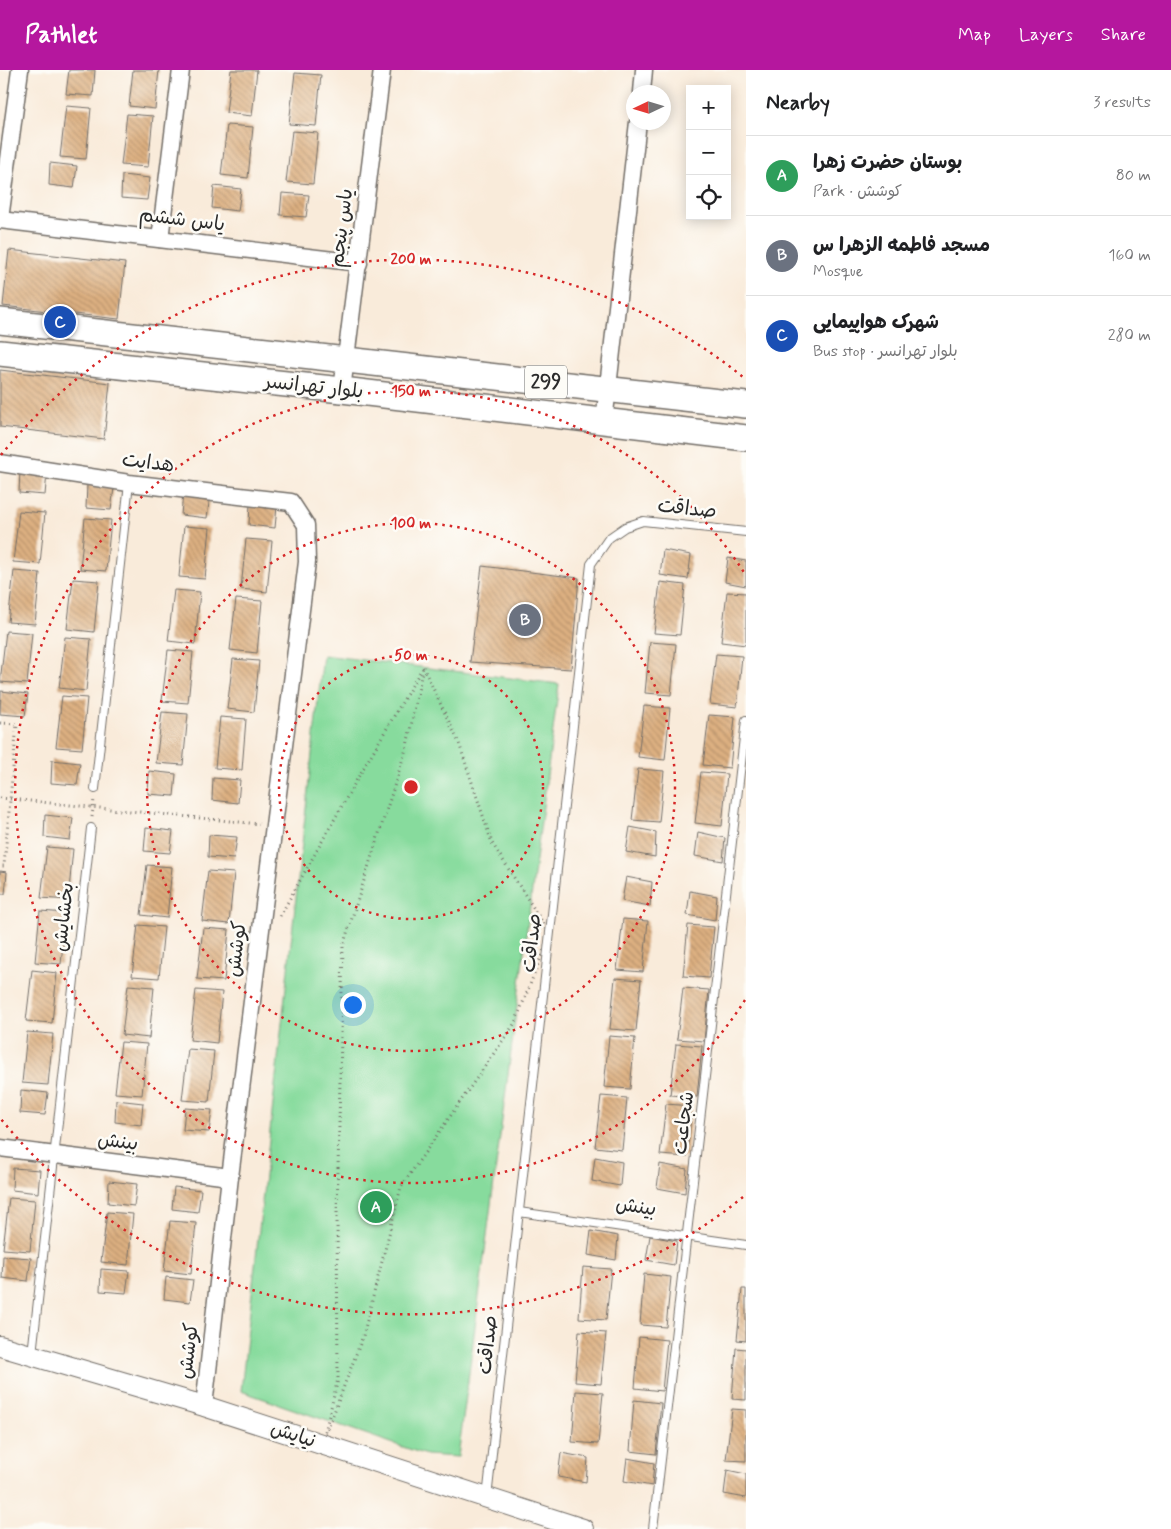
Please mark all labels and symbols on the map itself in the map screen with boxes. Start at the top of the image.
north arrow [626,85,671,130]
street label: یاس پنجم [324,187,360,269]
street label: یاس ششم [137,201,227,239]
text: 200 m [391,250,432,270]
pin: C [44,303,76,341]
road number: 299 [525,366,567,398]
street label: بلوار تهرانسر [261,368,365,406]
text: 150 m [391,382,431,402]
street label: هدایت [120,446,176,480]
street label: صداقت [656,492,718,526]
text: 100 m [391,514,431,534]
pin: B [509,601,541,639]
text: 50 m [394,646,428,666]
centre of rings [402,778,420,796]
street label: بخشایش [47,881,81,953]
street label: صداقت [515,912,549,974]
street label: کوشش [220,920,254,978]
your location [340,992,366,1018]
street label: شجاعت [667,1090,701,1156]
street label: بینش [96,1126,140,1158]
pin: A [360,1188,392,1226]
street label: بینش [614,1191,658,1223]
street label: صداقت [471,1314,505,1376]
street label: کوشش [172,1322,206,1380]
street label: نیایش [267,1415,319,1455]

